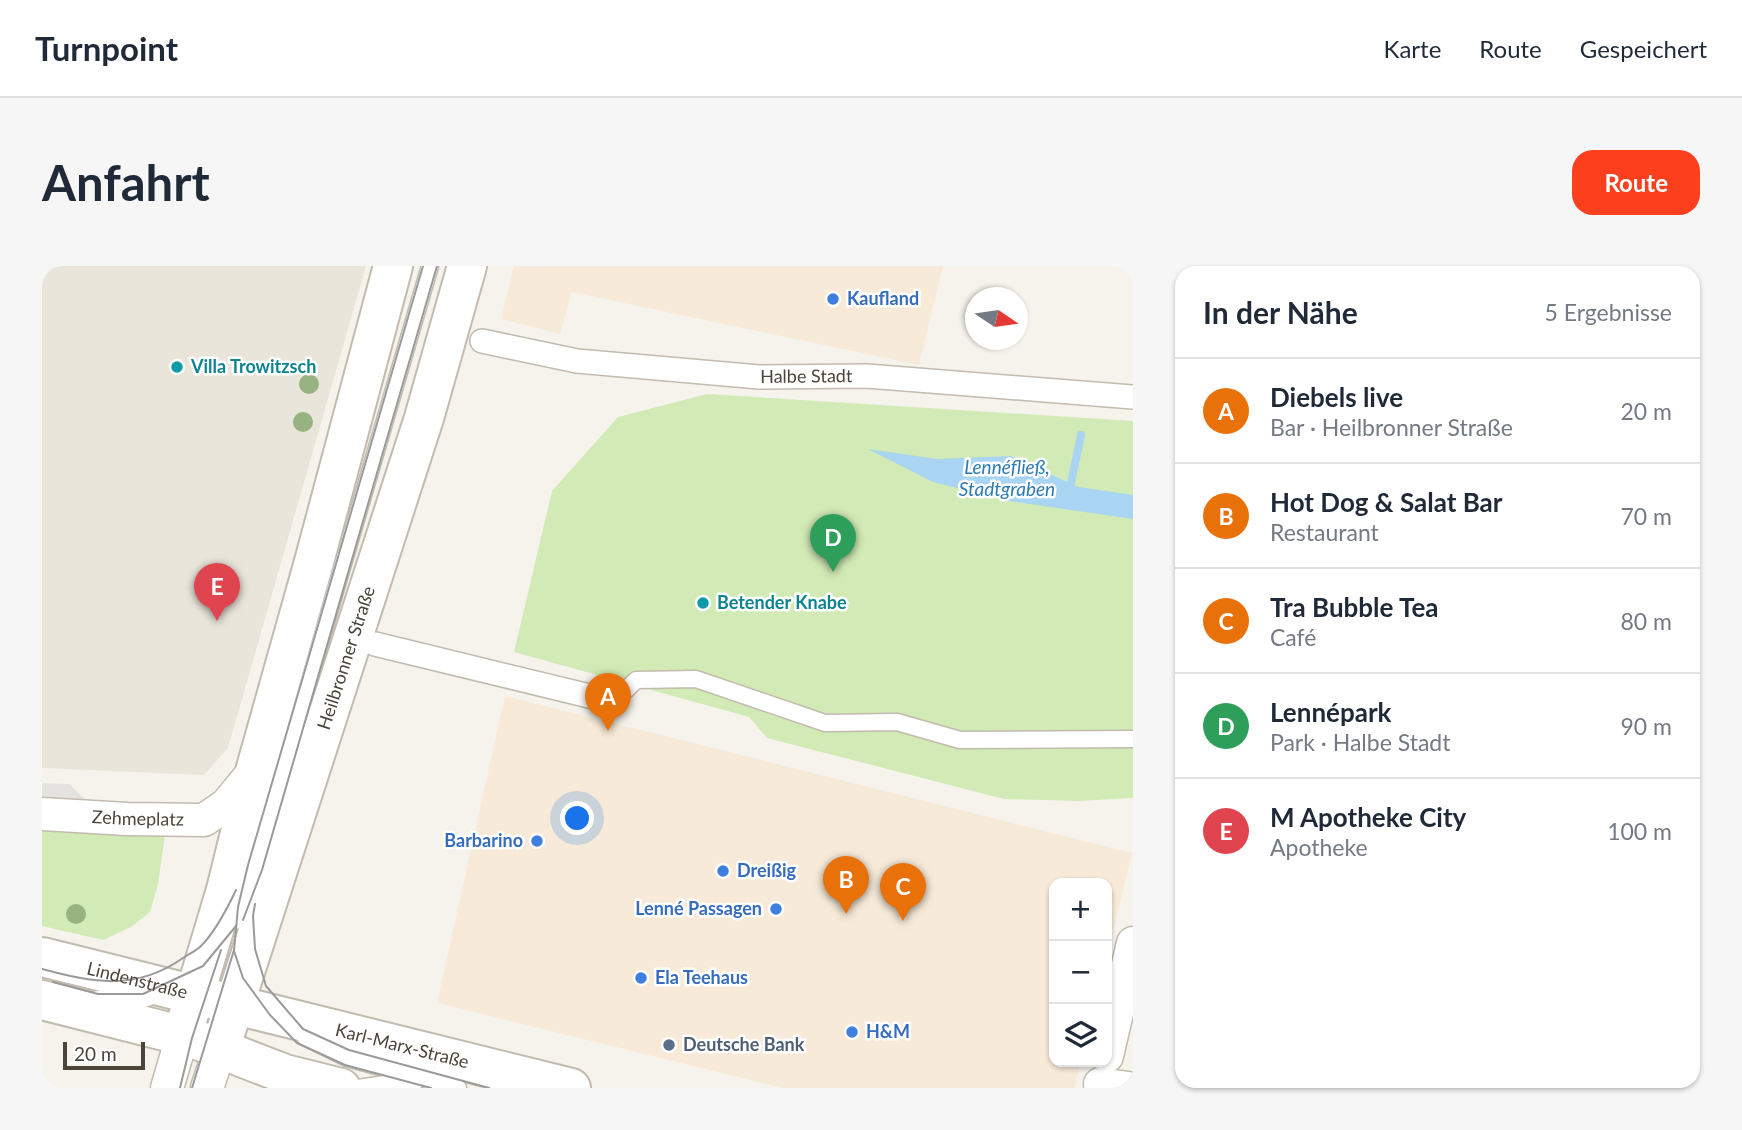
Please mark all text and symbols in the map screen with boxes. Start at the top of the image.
text: Turnpoint [35,28,178,68]
text: Karte [1384,34,1441,63]
text: Route [1479,34,1542,63]
text: Gespeichert [1580,34,1707,63]
button: Route [1572,150,1700,215]
text: Anfahrt [42,153,210,211]
place label: Kaufland [847,287,919,309]
north arrow [965,287,1028,350]
marker: Kaufland [825,291,841,307]
text: In der Nähe [1203,294,1358,330]
text: 5 Ergebnisse [1544,298,1672,326]
place label: Villa Trowitzsch [190,355,316,377]
marker: Villa Trowitzsch [169,359,185,375]
street label: Halbe Stadt [760,364,853,387]
text: Diebels live [1270,381,1403,413]
text: A [1218,397,1234,425]
text: 20 m [1621,397,1672,425]
text: Bar · Heilbronner Straße [1270,413,1513,441]
water label: Lennéfließ, Stadtgraben [959,455,1055,500]
text: Hot Dog & Salat Bar [1270,486,1502,518]
text: B [1218,502,1234,530]
text: 70 m [1621,502,1672,530]
pin: D [810,514,856,572]
text: Restaurant [1270,518,1379,546]
pin: E [194,563,240,621]
street label: Heilbronner Straße [312,583,379,732]
place label: Betender Knabe [717,591,847,613]
text: Tra Bubble Tea [1270,591,1439,623]
marker: Betender Knabe [695,595,711,611]
text: C [1218,607,1234,635]
text: 80 m [1621,607,1672,635]
text: Café [1270,623,1316,651]
pin: A [585,673,631,731]
text: Lennépark [1270,696,1392,728]
text: D [1217,712,1235,740]
text: 90 m [1621,712,1672,740]
text: Park · Halbe Stadt [1270,728,1450,756]
your location [560,801,594,835]
text: M Apotheke City [1270,801,1466,833]
street label: Zehmeplatz [91,805,184,830]
text: E [1219,817,1233,845]
text: 100 m [1607,817,1672,845]
place label: Barbarino [444,829,523,851]
marker: Barbarino [529,833,545,849]
text: Apotheke [1270,833,1368,861]
pin: B [823,856,869,914]
place label: Dreißig [737,859,797,881]
marker: Dreißig [715,863,731,879]
pin: C [880,863,926,921]
map controls [1049,878,1112,1067]
button: + [1049,878,1112,941]
place label: Lenné Passagen [635,897,762,919]
marker: Lenné Passagen [768,901,784,917]
button: − [1049,941,1112,1004]
street label: Lindenstraße [85,957,190,1003]
place label: Ela Teehaus [655,966,748,988]
marker: Ela Teehaus [633,970,649,986]
button: layers [1049,1004,1112,1067]
street label: Karl-Marx-Straße [333,1018,471,1072]
place label: H&M [866,1020,910,1042]
marker: H&M [844,1024,860,1040]
place label: Deutsche Bank [683,1033,805,1055]
marker: Deutsche Bank [661,1037,677,1053]
scale bar [63,1039,145,1071]
text: 20 m [74,1042,117,1065]

